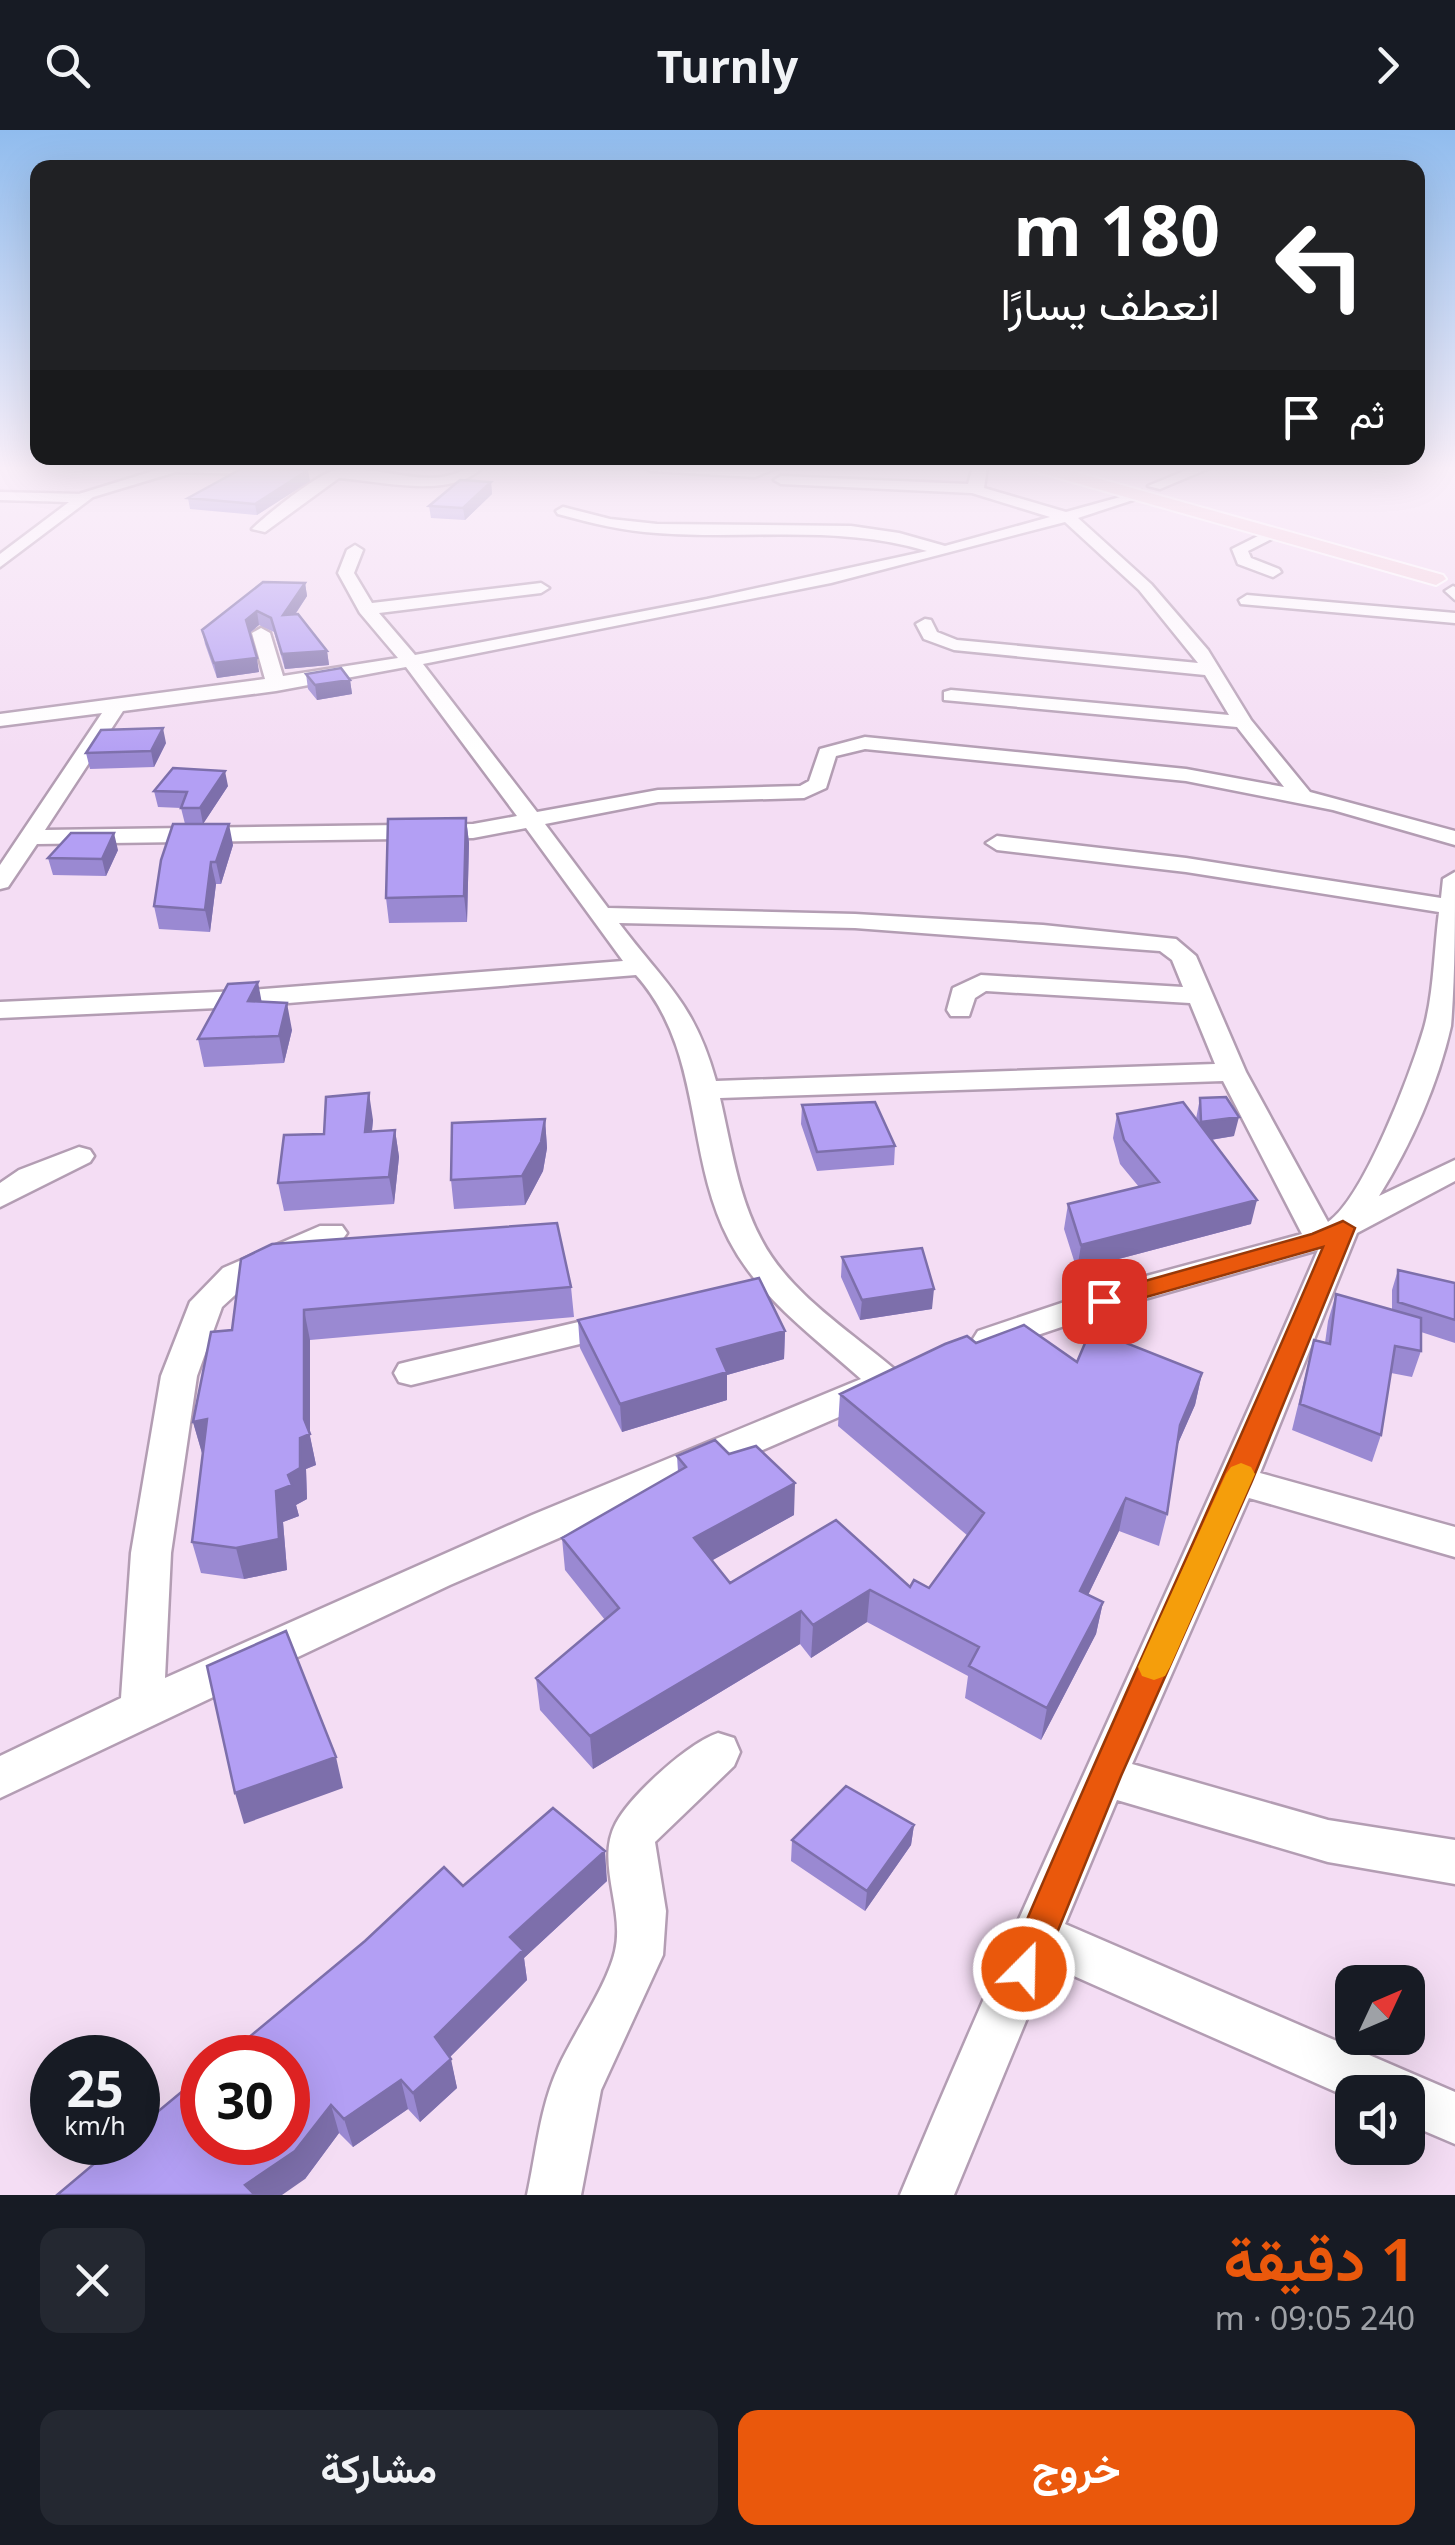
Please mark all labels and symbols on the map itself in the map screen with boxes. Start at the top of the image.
pin [1062,1259,1147,1344]
position arrow [972,1917,1076,2021]
north arrow [1335,1965,1425,2055]
speed limit sign: 30 [180,2035,310,2165]

